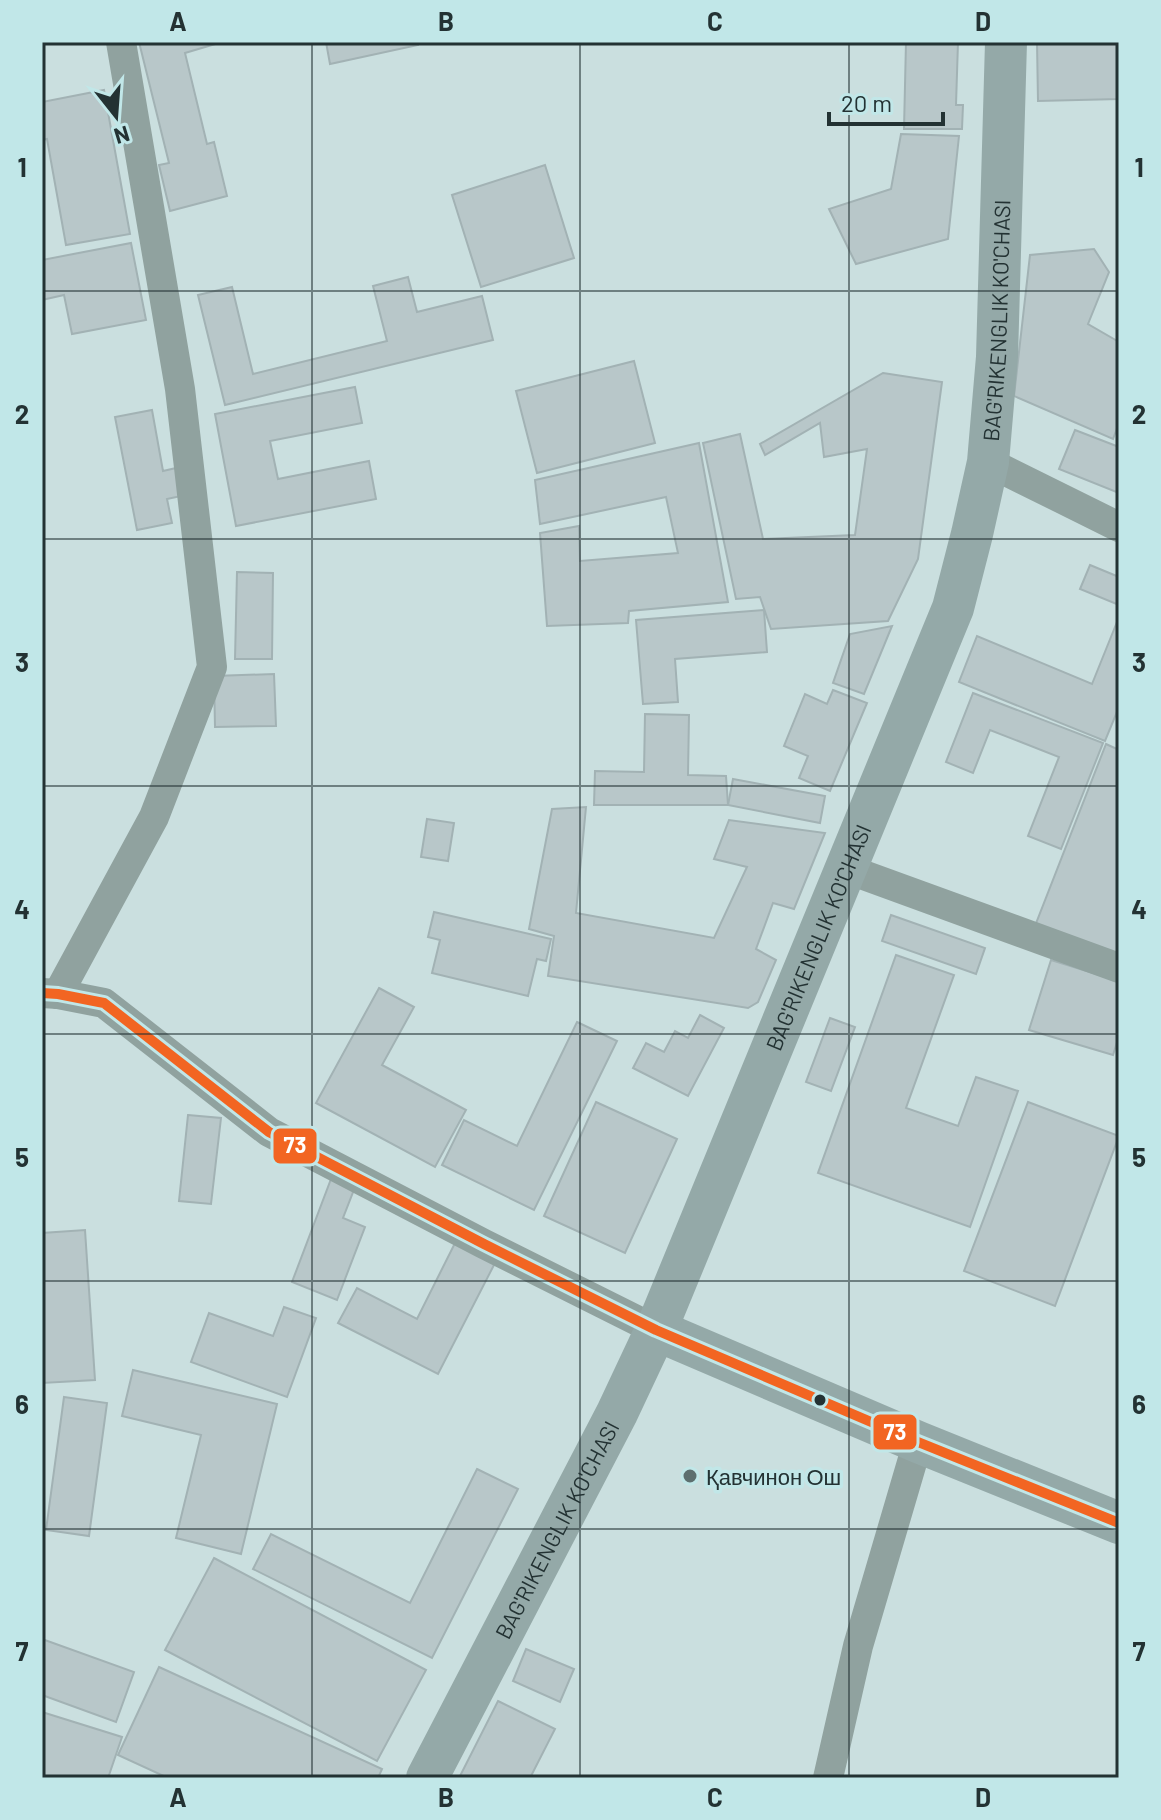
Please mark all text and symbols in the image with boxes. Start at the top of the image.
text: A [169,5,187,36]
text: B [438,5,454,36]
text: C [707,5,723,36]
text: D [975,5,991,36]
north arrow [76,76,156,156]
scale bar [829,76,943,126]
text: 20 m [841,88,892,117]
text: N [111,122,133,151]
text: 1 [17,151,27,182]
text: 1 [1134,151,1144,182]
street label: BAG'RIKENGLIK KO'CHASI [977,199,1014,442]
text: 2 [15,398,29,429]
text: 2 [1132,398,1146,429]
text: 3 [15,646,29,677]
text: 3 [1132,646,1146,677]
street label: BAG'RIKENGLIK KO'CHASI [760,820,876,1054]
text: 4 [14,893,30,924]
text: 4 [1131,893,1147,924]
line badge: 73 [272,1127,318,1165]
text: 73 [284,1131,306,1157]
text: 5 [15,1141,29,1172]
text: 5 [1132,1141,1146,1172]
text: 6 [15,1388,29,1419]
text: 6 [1132,1388,1146,1419]
unlabelled marker [812,1392,828,1408]
line badge: 73 [872,1413,918,1451]
street label: BAG'RIKENGLIK KO'CHASI [489,1416,624,1643]
text: 73 [884,1418,906,1444]
place label: Қавчинон Ош [706,1463,841,1490]
marker: Қавчинон Ош [681,1467,699,1485]
text: 7 [16,1635,29,1666]
text: 7 [1133,1635,1146,1666]
text: A [169,1781,187,1812]
text: B [438,1781,454,1812]
text: C [707,1781,723,1812]
text: D [975,1781,991,1812]

